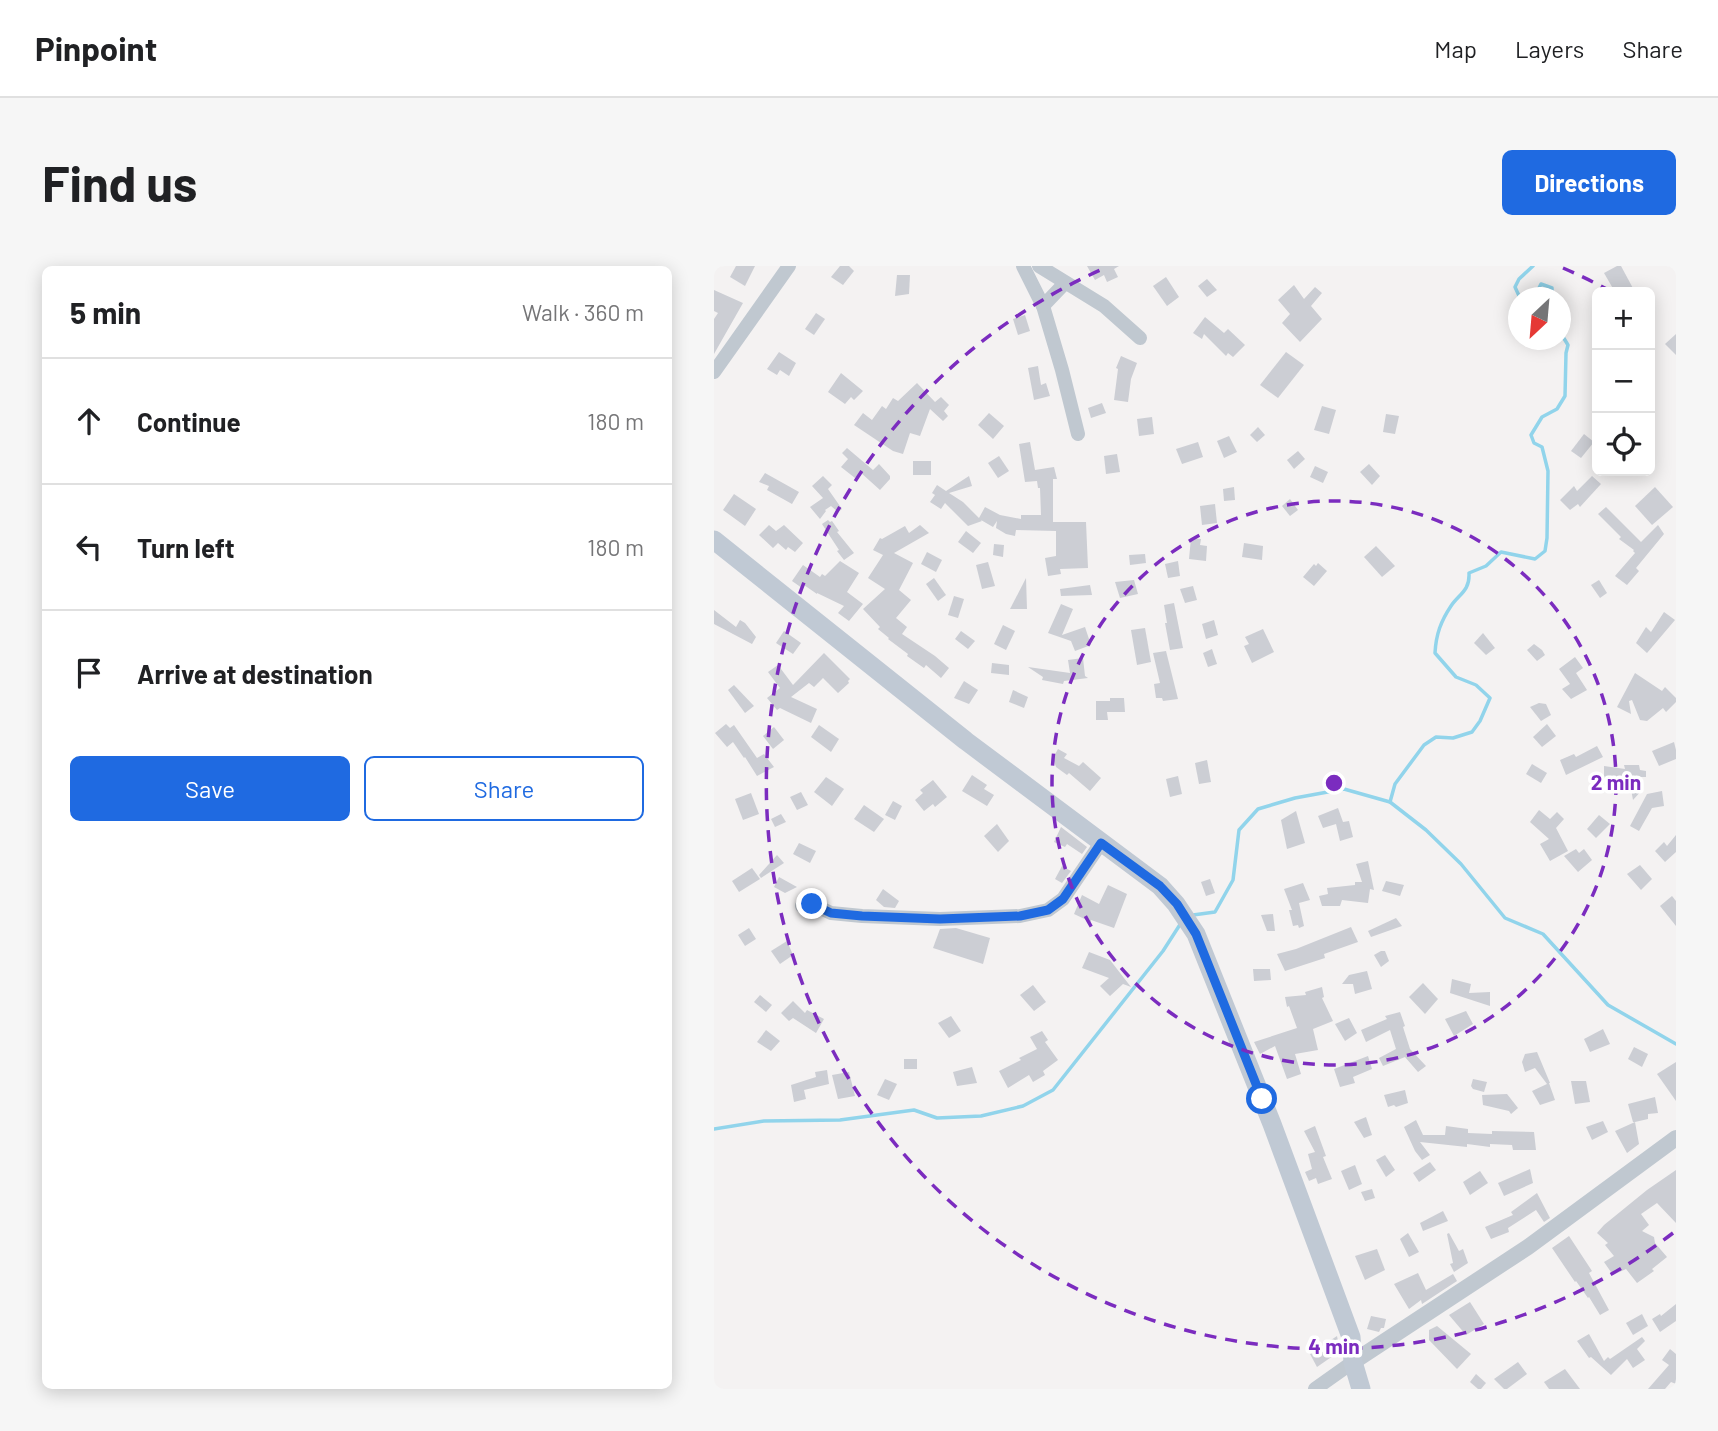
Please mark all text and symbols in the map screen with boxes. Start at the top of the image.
text: Pinpoint [35,28,157,68]
text: Map [1434,34,1477,63]
text: Layers [1515,34,1584,63]
text: Share [1622,34,1683,63]
button: Directions [1502,150,1676,215]
text: Find us [42,153,197,212]
north arrow [1508,287,1571,350]
map controls [1592,287,1655,476]
button: + [1592,287,1655,350]
text: 5 min [70,294,141,330]
text: Walk · 360 m [522,298,644,326]
button: − [1592,350,1655,413]
icon: ahead [70,402,108,440]
text: Continue [137,406,241,437]
text: 180 m [587,407,644,435]
button: locate [1592,413,1655,476]
icon: left [70,528,108,566]
text: Turn left [137,532,235,563]
text: 180 m [587,533,644,561]
icon: arrive [70,654,108,692]
text: Arrive at destination [137,658,373,689]
button: Save [70,756,350,821]
button: Share [364,756,644,821]
text: 2 min [1591,769,1641,794]
centre of rings [1322,771,1346,795]
route end [796,888,827,919]
route start [1246,1083,1277,1114]
text: 4 min [1308,1333,1360,1358]

